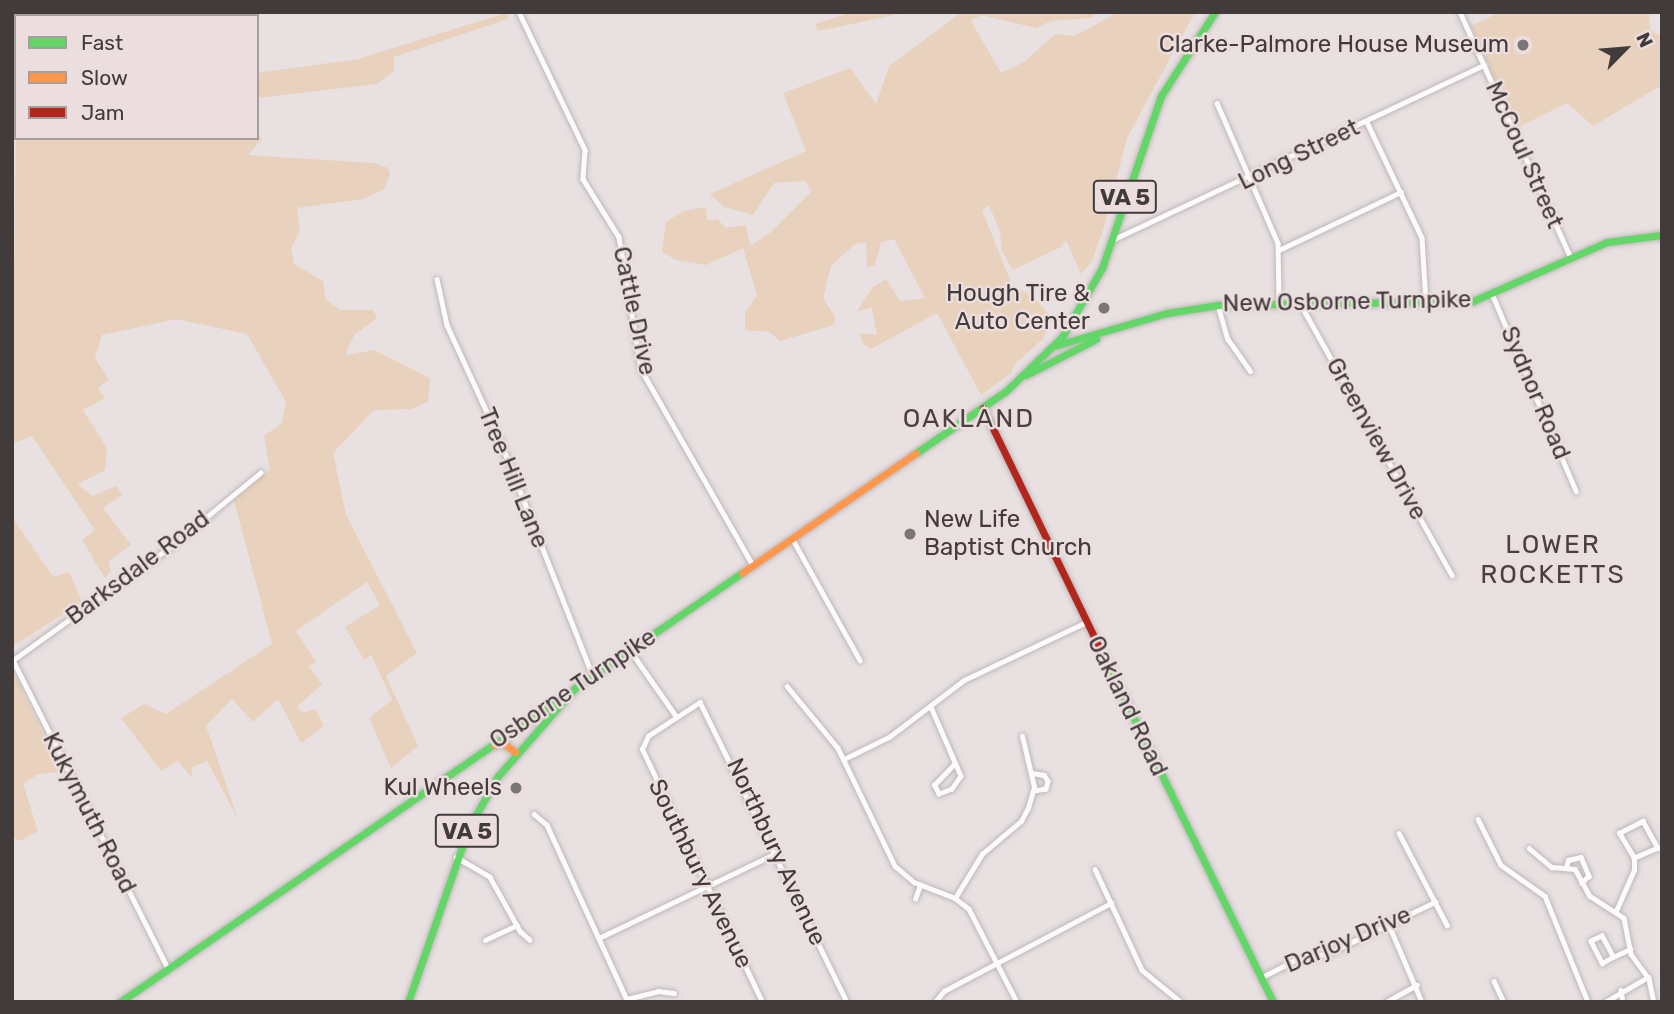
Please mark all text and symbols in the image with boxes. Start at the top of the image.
legend [14,14,259,140]
north arrow [1590,14,1660,84]
text: N [1631,29,1658,51]
text: Fast [81,30,123,55]
place label: Clarke-Palmore House Museum [1159,31,1509,59]
marker: Clarke-Palmore House Museum [1515,37,1531,53]
text: Slow [81,65,128,90]
street label: McCoul Street [1479,77,1569,233]
text: Jam [81,100,125,125]
street label: Long Street [1234,113,1364,197]
road number: VA 5 [1092,178,1158,216]
street label: Cattle Drive [606,244,662,378]
place label: Hough Tire & Auto Center [945,280,1090,336]
street label: New Osborne Turnpike [1222,285,1472,319]
marker: Hough Tire & Auto Center [1096,300,1112,316]
street label: Sydnor Road [1494,322,1576,464]
street label: Greenview Drive [1319,353,1433,525]
district label: OAKLAND [904,403,1034,435]
street label: Tree Hill Lane [472,404,554,552]
street label: Barksdale Road [61,505,215,631]
place label: New Life Baptist Church [924,506,1092,562]
marker: New Life Baptist Church [902,526,918,542]
district label: LOWER ROCKETTS [1481,529,1625,590]
street label: Osborne Turnpike [484,623,662,755]
street label: Oakland Road [1081,631,1173,781]
street label: Kukymuth Road [36,728,142,898]
street label: Northbury Avenue [720,753,832,951]
place label: Kul Wheels [383,774,502,802]
street label: Southbury Avenue [641,774,759,974]
marker: Kul Wheels [508,780,524,796]
road number: VA 5 [434,811,500,850]
street label: Darjoy Drive [1280,900,1416,980]

